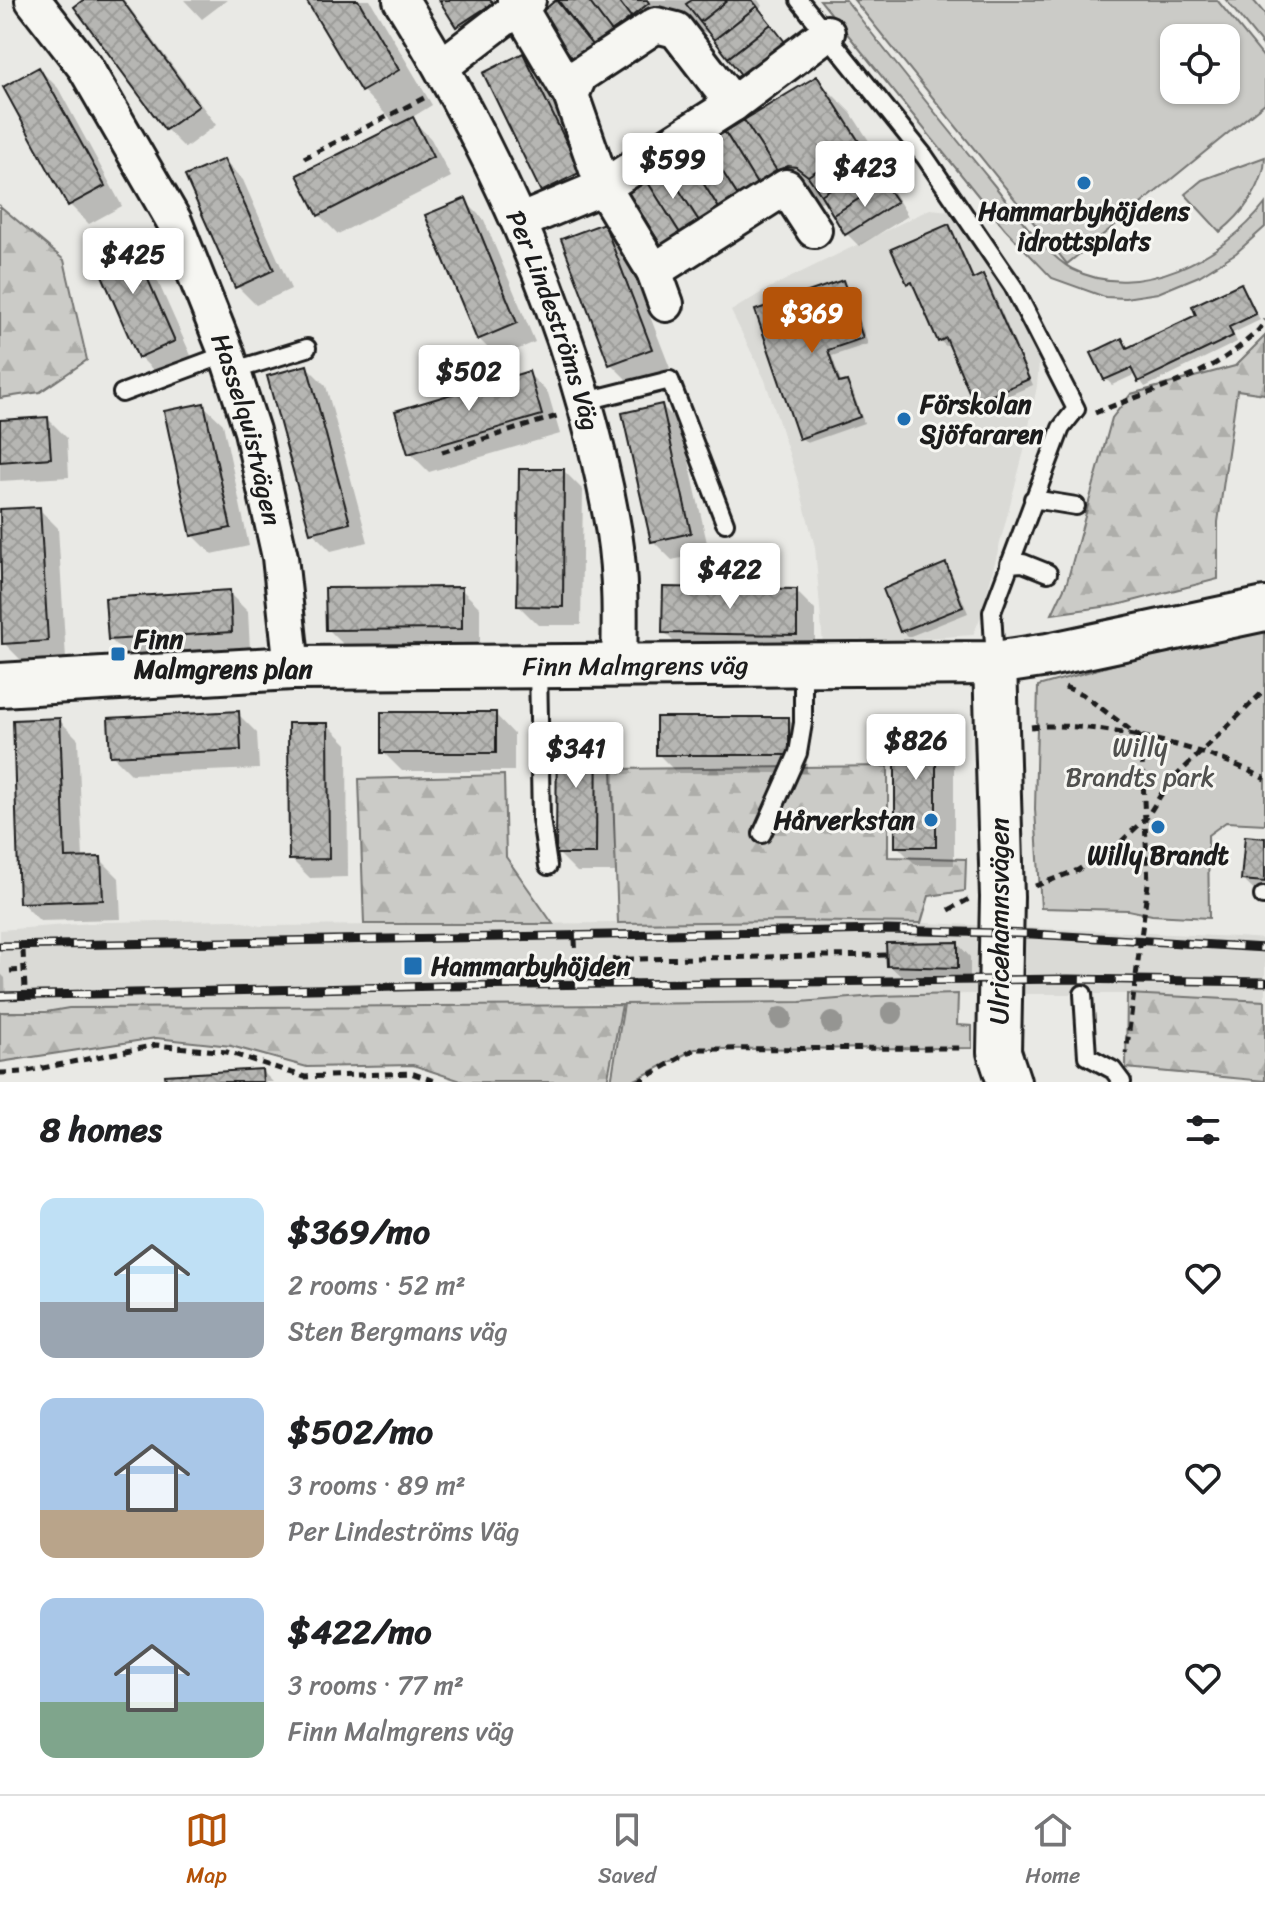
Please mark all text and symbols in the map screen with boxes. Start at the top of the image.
map controls [1160,24,1240,104]
button: locate [1160,24,1240,104]
pin: $599 [626,133,720,201]
text: $599 [640,136,706,182]
pin: $423 [818,141,912,209]
text: $423 [833,144,897,190]
marker: Hammarbyhöjdens idrottsplats [1075,174,1093,192]
place label: Hammarbyhöjdens idrottsplats [978,188,1191,264]
street label: Per Lindeströms Väg [493,202,614,436]
pin: $425 [86,228,180,296]
text: $425 [101,231,165,277]
pin: $369 [765,287,859,355]
text: $369 [781,290,843,336]
street label: Hasselquistvägen [198,326,295,530]
pin: $502 [422,345,516,413]
text: $502 [437,348,501,394]
place label: Förskolan Sjöfararen [919,381,1043,457]
marker: Förskolan Sjöfararen [895,410,913,428]
pin: $422 [683,543,777,611]
text: $422 [698,546,762,592]
place label: Finn Malmgrens plan [133,616,313,692]
street label: Finn Malmgrens väg [522,642,749,689]
marker: Finn Malmgrens plan [109,645,127,663]
pin: $826 [869,714,963,782]
text: $826 [885,717,947,763]
pin: $341 [529,722,623,790]
park label: Willy Brandts park [1065,724,1215,800]
text: $341 [546,725,606,771]
place label: Hårverkstan [773,797,915,843]
marker: Hårverkstan [922,811,940,829]
street label: Ulricehamnsvägen [976,817,1022,1025]
marker: Willy Brandt [1149,818,1167,836]
place label: Willy Brandt [1087,832,1229,878]
place label: Hammarbyhöjden [431,943,631,989]
marker: Hammarbyhöjden [402,955,424,977]
text: 8 homes [40,1100,162,1160]
icon: filters [1181,1108,1225,1152]
text: $369/mo [288,1202,430,1262]
icon: home [104,1230,200,1326]
icon: heart [1181,1256,1225,1300]
text: 2 rooms · 52 m² [288,1262,466,1308]
text: Sten Bergmans väg [288,1308,508,1354]
text: $502/mo [288,1402,433,1462]
icon: home [104,1430,200,1526]
icon: heart [1181,1456,1225,1500]
text: 3 rooms · 89 m² [288,1462,466,1508]
text: Per Lindeströms Väg [288,1508,520,1554]
text: $422/mo [288,1602,432,1662]
icon: home [104,1630,200,1726]
icon: heart [1181,1656,1225,1700]
text: 3 rooms · 77 m² [288,1662,464,1708]
text: Finn Malmgrens väg [288,1708,514,1754]
tab: Map [185,1808,229,1895]
tab: Saved [598,1808,656,1895]
tab: Home [1025,1808,1080,1895]

